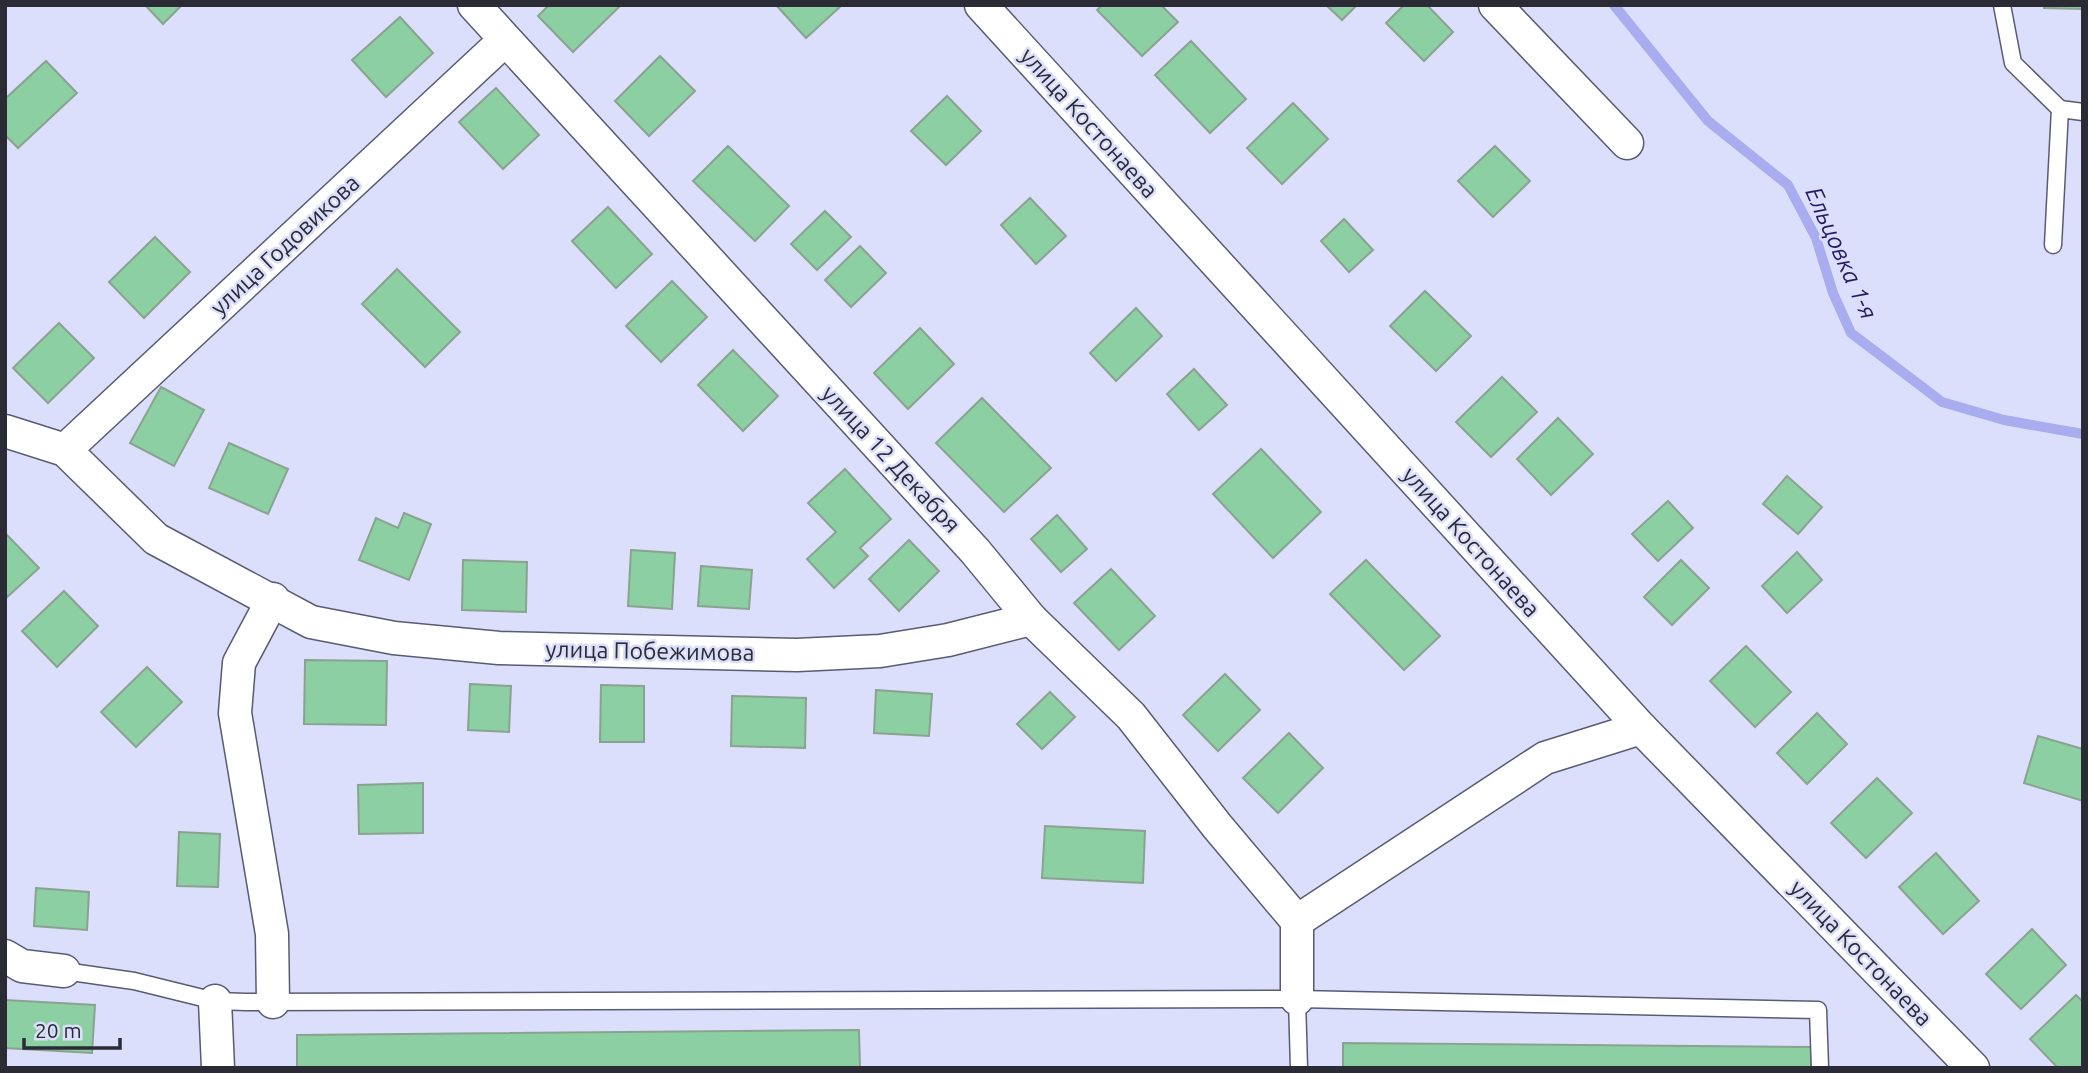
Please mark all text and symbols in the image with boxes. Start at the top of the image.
street label: улица Костонаева [1016,43,1163,203]
street label: улица Годовикова [205,170,364,320]
water label: Ельцовка 1-я [1800,183,1883,323]
street label: улица 12 Декабря [817,380,966,537]
street label: улица Костонаева [1398,462,1545,622]
street label: улица Побежимова [545,636,755,665]
street label: улица Костонаева [1785,875,1937,1031]
scale bar [24,1006,121,1050]
text: 20 m [35,1018,82,1042]

